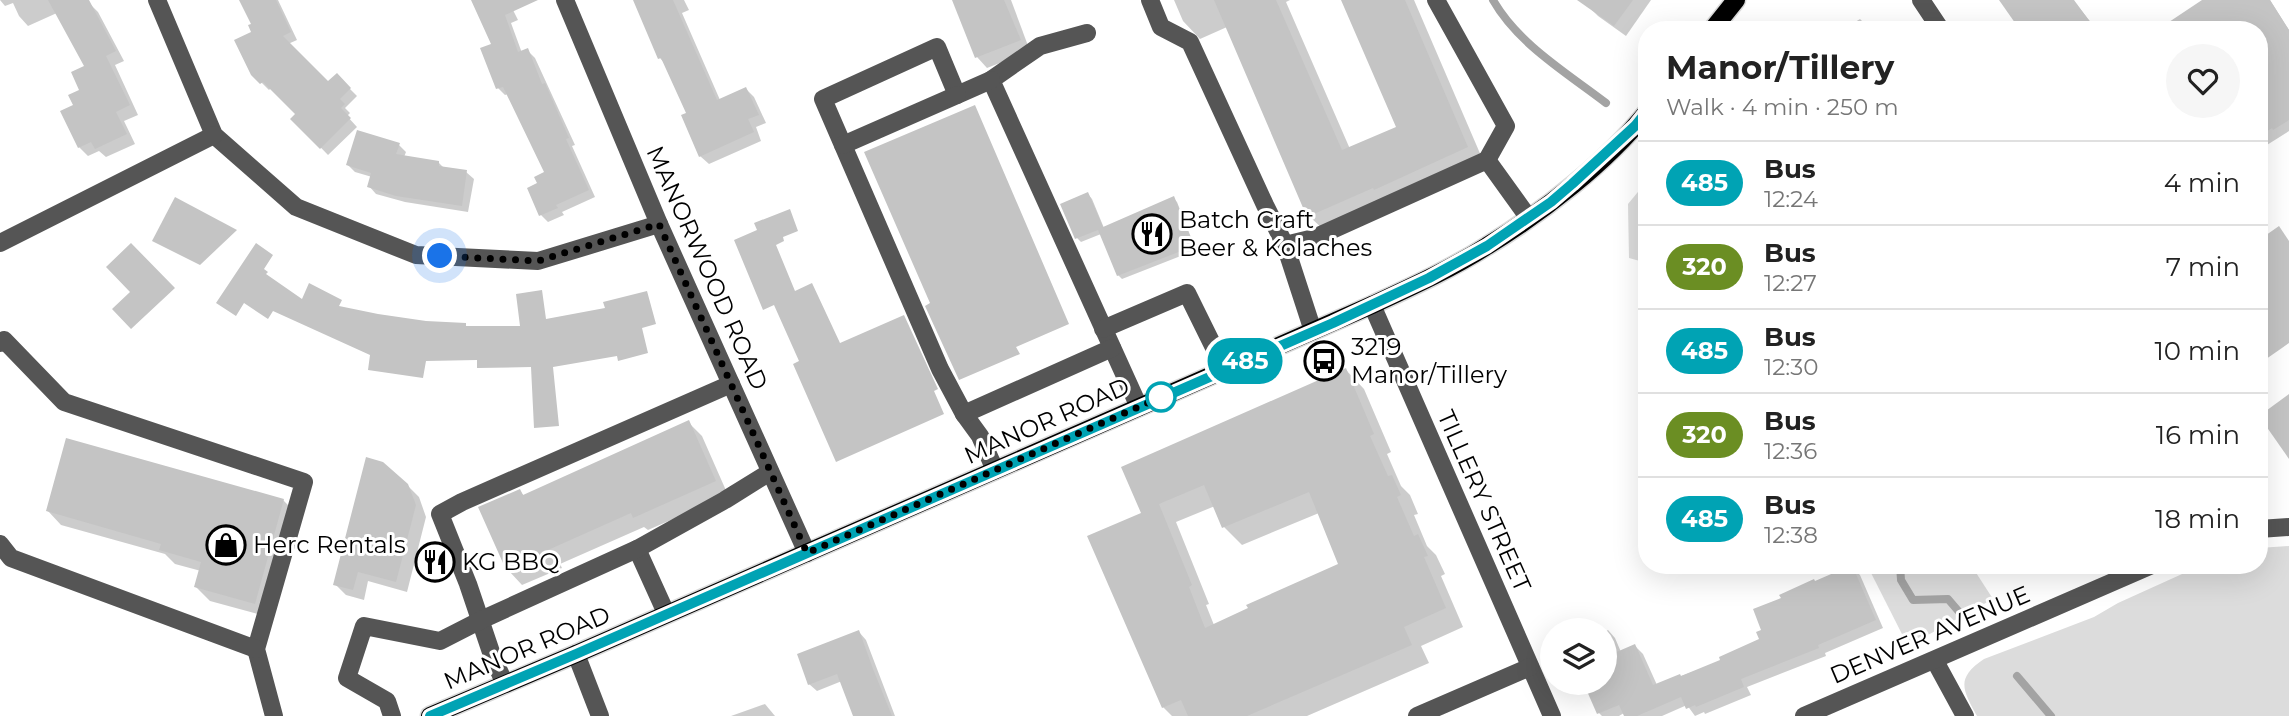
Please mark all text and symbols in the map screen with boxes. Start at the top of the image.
button: heart [2166,44,2240,118]
text: Manor/Tillery [1666,47,1894,87]
text: Walk · 4 min · 250 m [1666,93,1899,121]
street label: MANORWOOD ROAD [641,141,774,394]
text: Bus [1764,153,1816,185]
text: 4 min [2164,167,2240,199]
text: 485 [1681,168,1728,197]
text: 12:24 [1764,185,1818,213]
place label: Batch Craft Beer & Kolaches [1179,205,1372,262]
restaurant icon: Batch Craft Beer & Kolaches [1131,213,1173,255]
text: Bus [1764,237,1816,269]
your location [422,238,457,273]
text: 7 min [2166,251,2240,283]
text: 320 [1682,252,1727,281]
text: 12:27 [1764,269,1817,297]
text: Bus [1764,321,1816,353]
place label: 3219 Manor/Tillery [1351,332,1507,389]
text: 10 min [2154,335,2240,367]
text: 485 [1681,336,1728,365]
line badge: 485 [1205,338,1285,384]
bus stop icon: 3219 Manor/Tillery [1303,340,1345,382]
text: 485 [1222,346,1268,375]
text: 12:30 [1764,353,1818,381]
street label: MANOR ROAD [960,371,1134,470]
unlabelled marker [1146,382,1176,412]
text: Bus [1764,405,1816,437]
street label: TILLERY STREET [1431,406,1538,596]
text: 16 min [2156,419,2240,451]
text: 320 [1682,420,1727,449]
text: 12:36 [1764,437,1817,465]
text: Bus [1764,489,1816,521]
text: 18 min [2155,503,2240,535]
text: 485 [1681,504,1728,533]
text: 12:38 [1764,521,1818,549]
shop icon: Herc Rentals [205,524,247,566]
place label: Herc Rentals [253,530,406,559]
restaurant icon: KG BBQ [414,541,456,583]
place label: KG BBQ [462,547,559,576]
street label: DENVER AVENUE [1825,579,2034,690]
street label: MANOR ROAD [439,599,614,696]
map controls [1540,618,1617,695]
button: layers [1540,618,1617,695]

